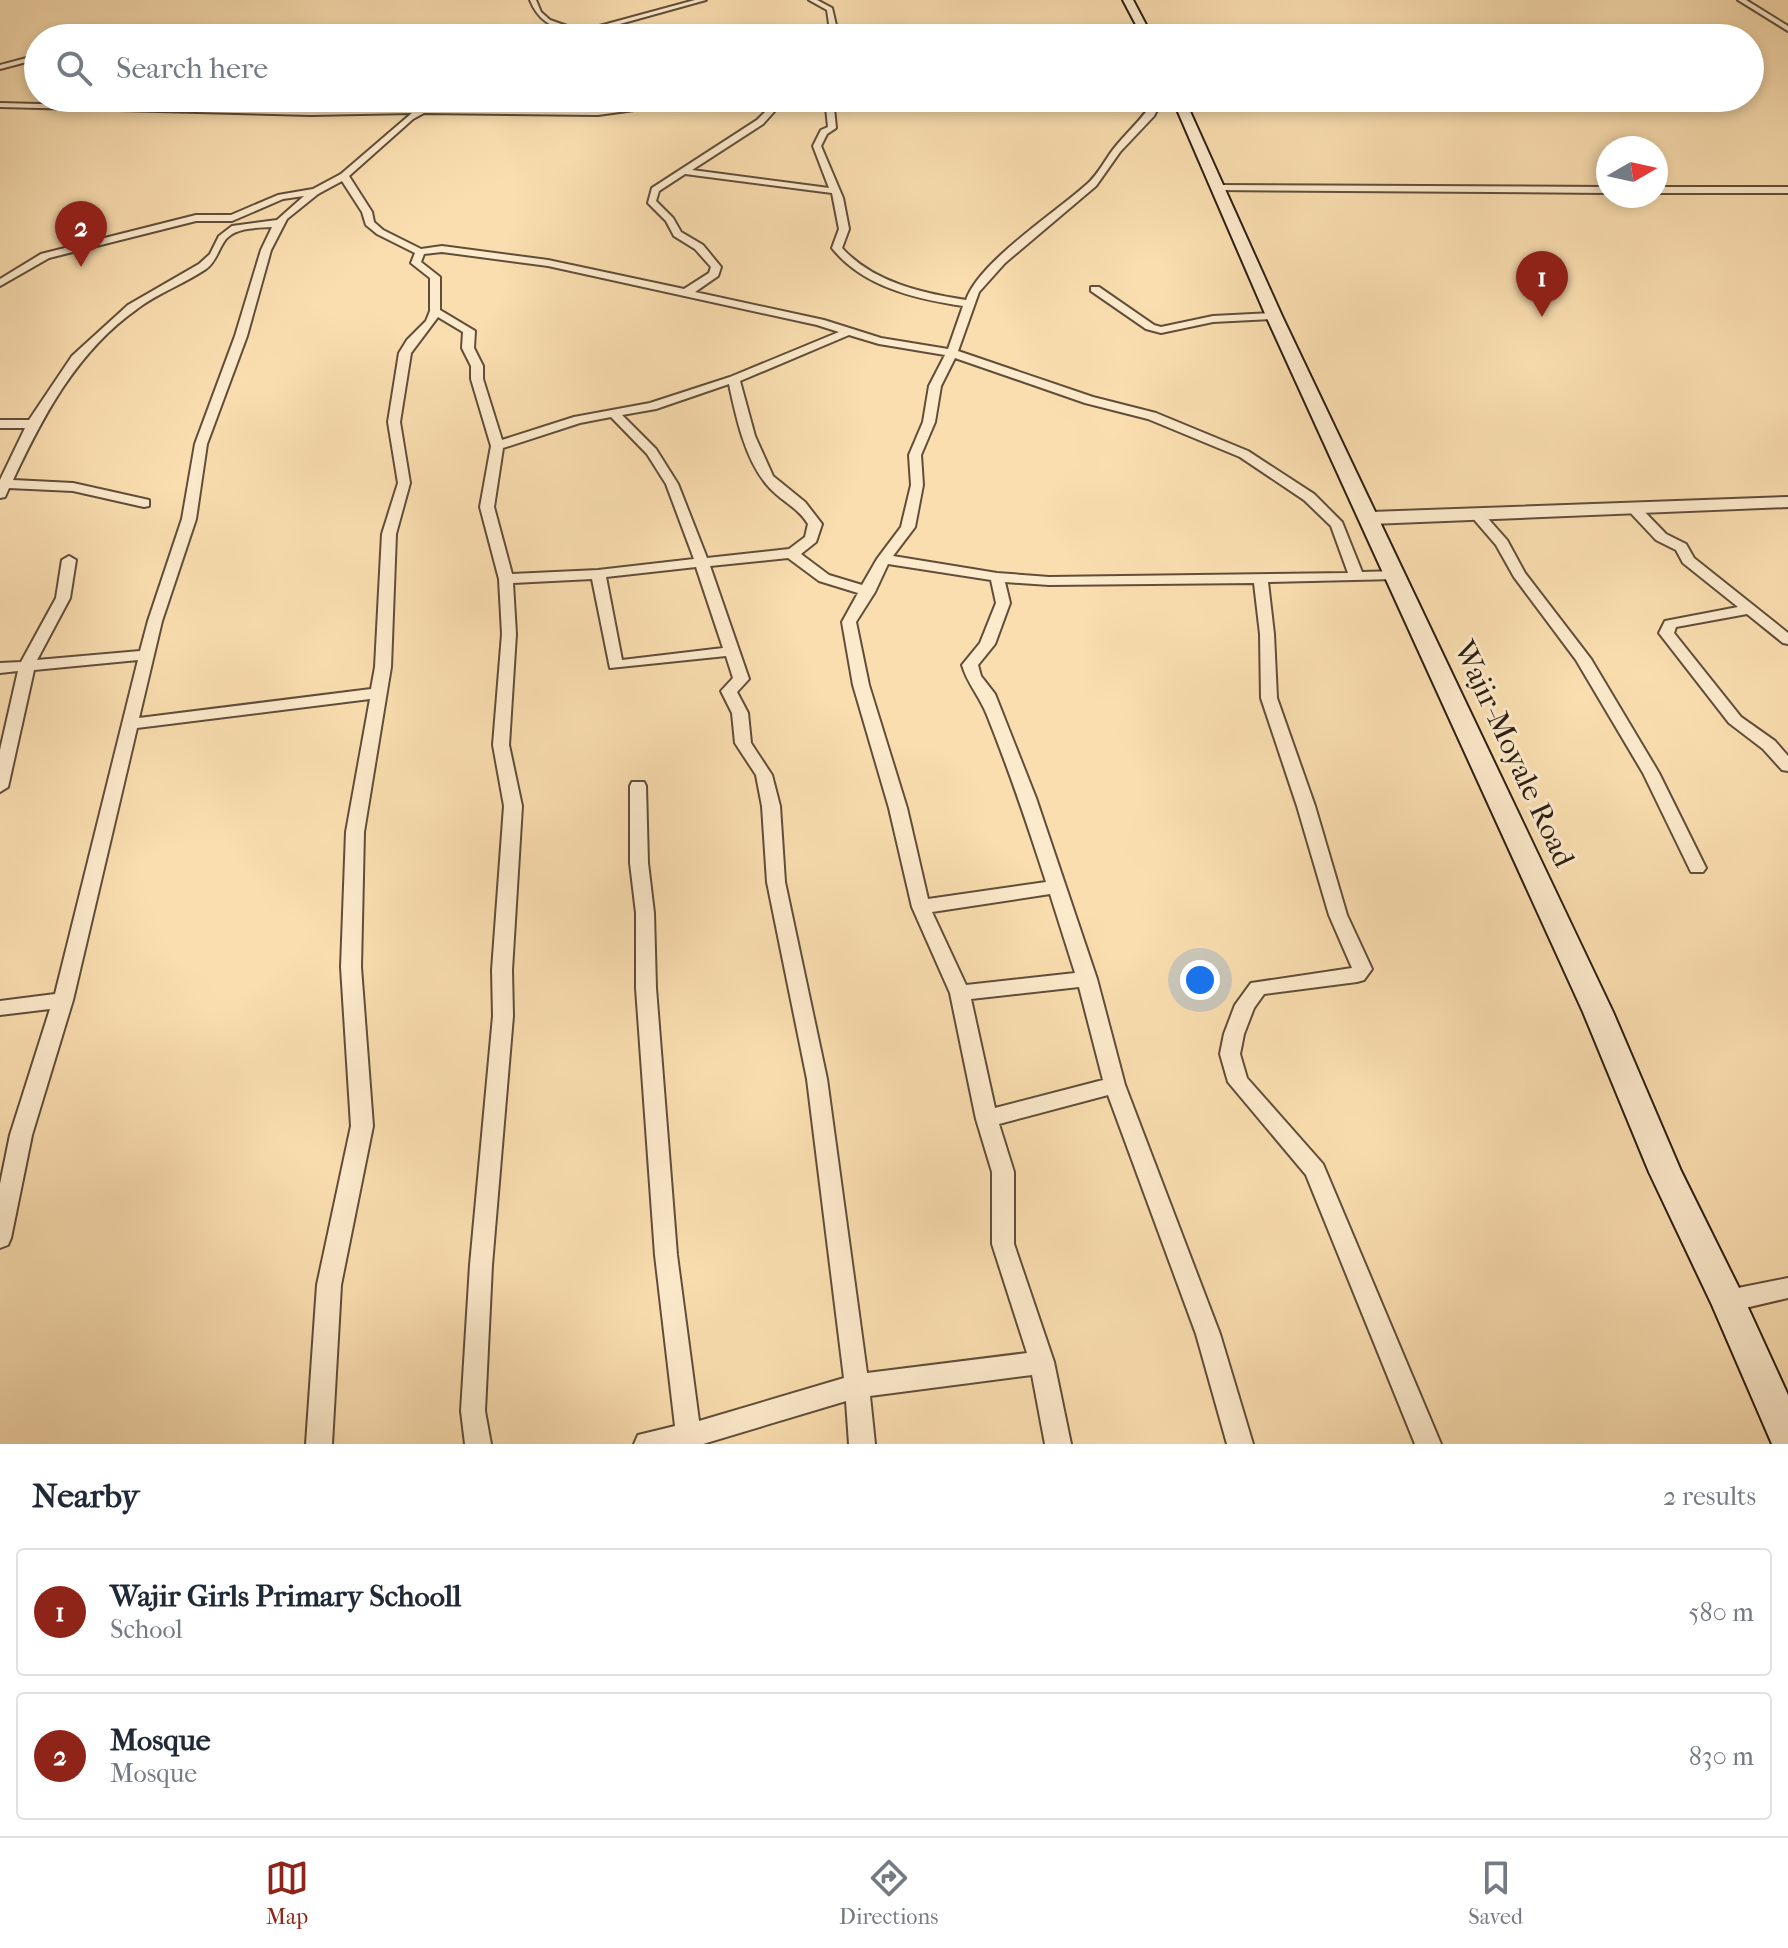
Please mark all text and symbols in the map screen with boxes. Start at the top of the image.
search box [24,24,1764,112]
icon: search [52,46,96,90]
text: Search here [116,51,268,86]
north arrow [1596,136,1668,208]
pin: 2 [55,201,107,267]
pin: 1 [1516,251,1568,317]
street label: Wajir-Moyale Road [1446,635,1582,873]
your location [1180,960,1220,1000]
text: Nearby [32,1476,139,1516]
text: 2 results [1663,1481,1756,1512]
text: Wajir Girls Primary Schooll [110,1579,461,1614]
text: 1 [55,1597,65,1628]
text: 580 m [1688,1597,1754,1628]
text: School [110,1614,183,1645]
text: Mosque [110,1723,211,1758]
text: 2 [53,1741,67,1772]
text: 830 m [1689,1741,1754,1772]
text: Mosque [110,1758,197,1789]
tab: Map [265,1856,309,1930]
tab: Directions [839,1856,938,1930]
tab: Saved [1468,1856,1523,1930]

